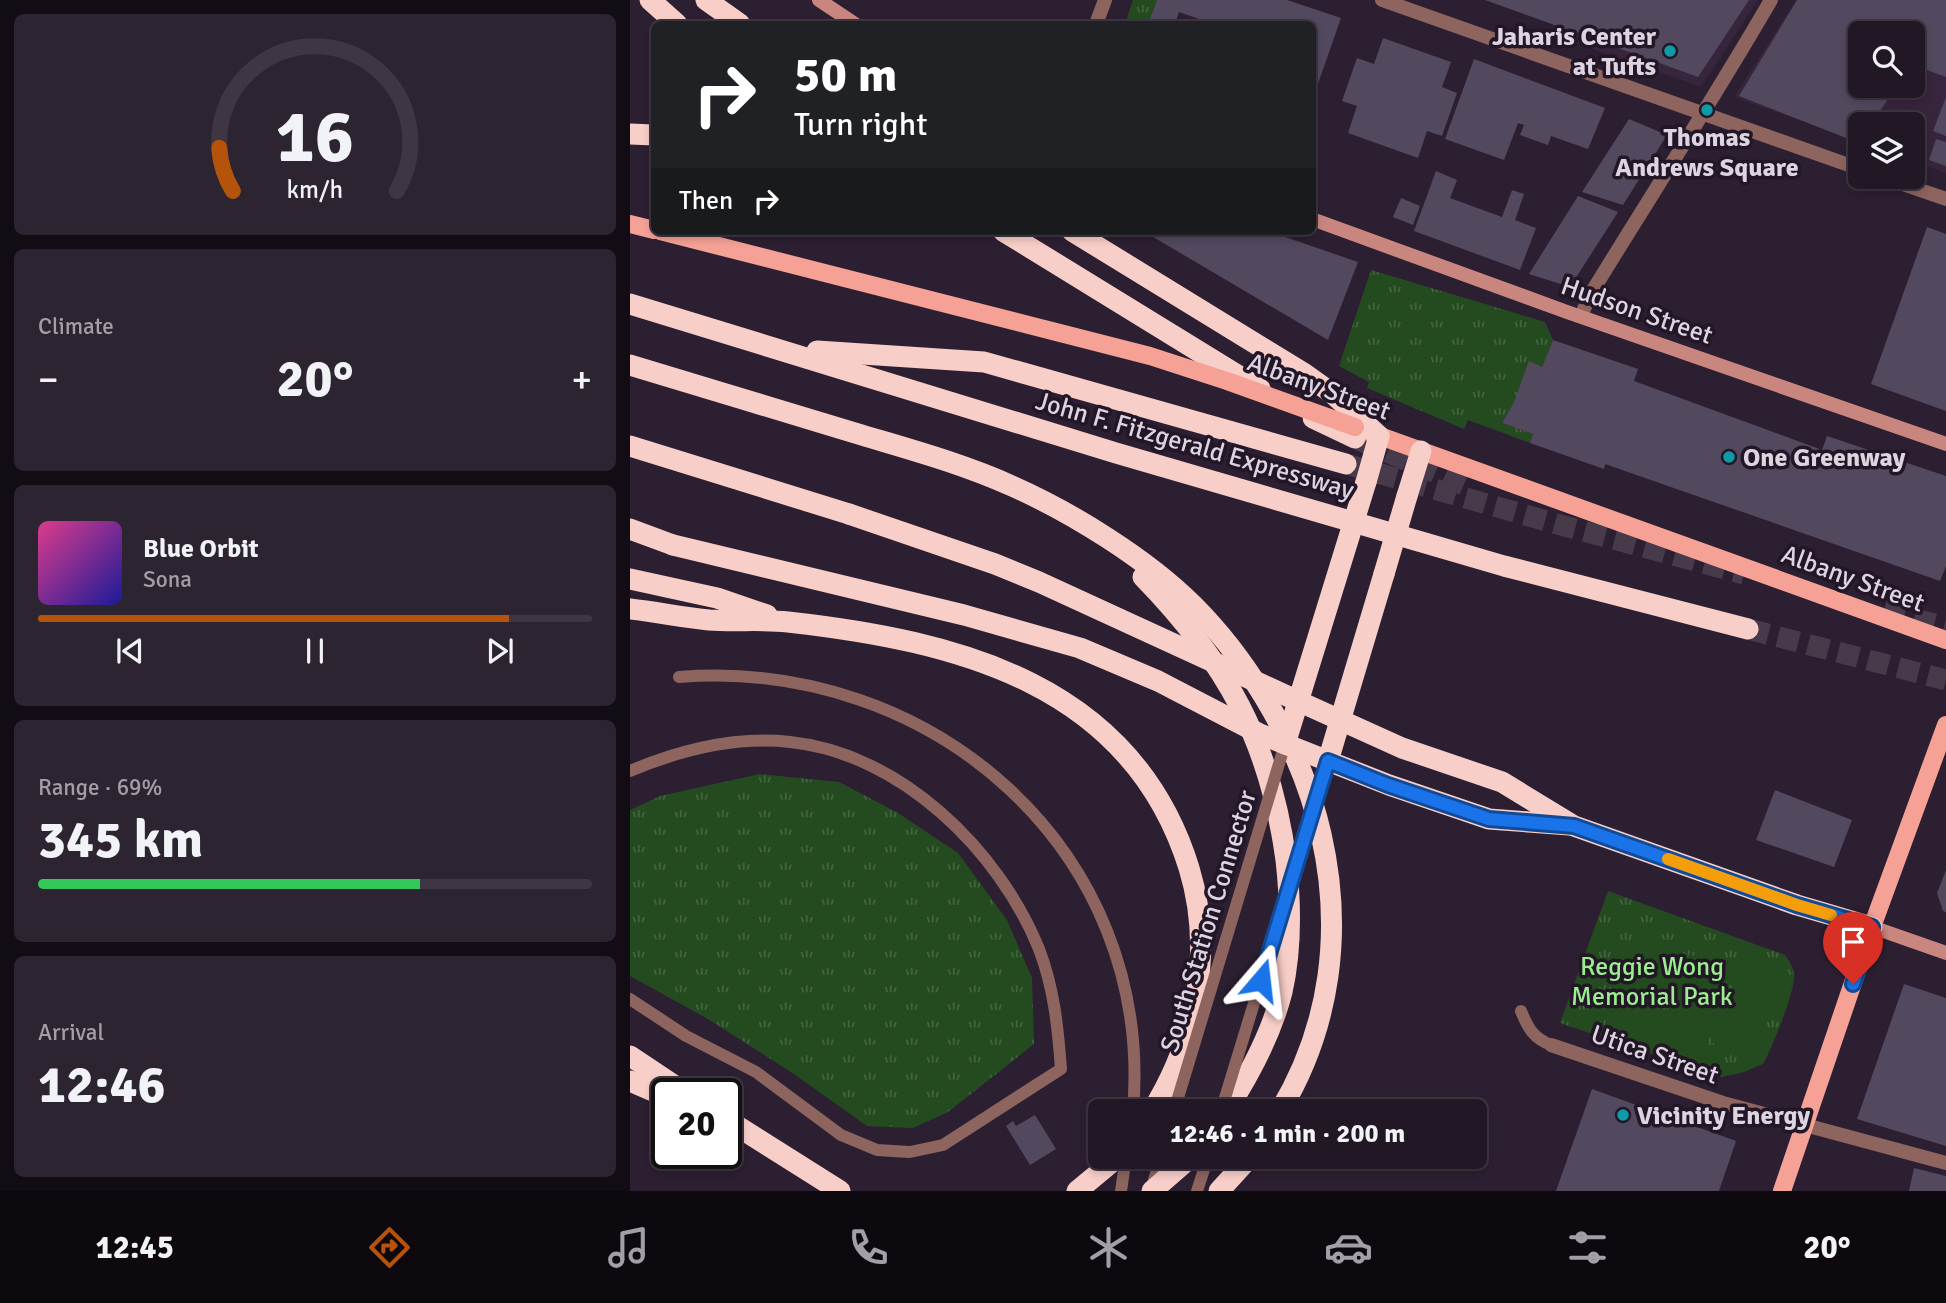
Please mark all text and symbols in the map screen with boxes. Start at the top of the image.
place label: Jaharis Center at Tufts [1492,21,1657,83]
map controls [1848,21,1925,189]
button: search [1848,21,1925,98]
marker: Jaharis Center at Tufts [1662,43,1678,59]
text: 50 m [794,45,897,105]
icon: right [679,49,770,140]
text: 16 [276,93,354,182]
marker: Thomas Andrews Square [1699,102,1715,118]
text: Turn right [794,105,927,144]
button: layers [1848,112,1925,189]
place label: Thomas Andrews Square [1615,122,1799,184]
text: km/h [287,174,343,205]
icon: right [747,182,785,220]
text: Then [679,185,733,217]
street label: Hudson Street [1557,270,1717,352]
text: Climate [38,312,114,341]
street label: Albany Street [1243,346,1394,428]
text: 20° [277,347,353,411]
text: − [38,356,59,403]
text: + [571,356,592,403]
street label: John F. Fitzgerald Expressway [1032,385,1357,507]
place label: One Greenway [1743,442,1906,474]
marker: One Greenway [1721,449,1737,465]
text: Blue Orbit [143,533,259,565]
street label: Albany Street [1777,538,1928,620]
text: Sona [143,565,192,594]
icon: previous [111,632,149,670]
icon: pause [296,632,334,670]
icon: next [481,632,519,670]
text: Range · 69% [38,773,162,802]
street label: South Station Connector [1154,786,1264,1056]
text: 345 km [38,808,203,872]
pin [1823,912,1883,984]
icon: arrive [1834,923,1872,961]
position arrow [1224,943,1298,1017]
park label: Reggie Wong Memorial Park [1571,951,1733,1013]
text: Arrival [38,1018,104,1047]
street label: Utica Street [1587,1018,1723,1092]
text: 12:46 [38,1053,166,1117]
speed limit sign: 20 [651,1078,742,1169]
place label: Vicinity Energy [1637,1100,1810,1132]
marker: Vicinity Energy [1615,1107,1631,1123]
text: 12:46 · 1 min · 200 m [1170,1118,1405,1150]
icon: directions [365,1223,414,1272]
icon: music [604,1223,653,1272]
icon: phone [844,1223,893,1272]
icon: climate [1084,1223,1133,1272]
icon: car [1324,1223,1373,1272]
icon: filters [1563,1223,1612,1272]
text: 12:45 [95,1228,174,1267]
text: 20° [1803,1228,1851,1267]

